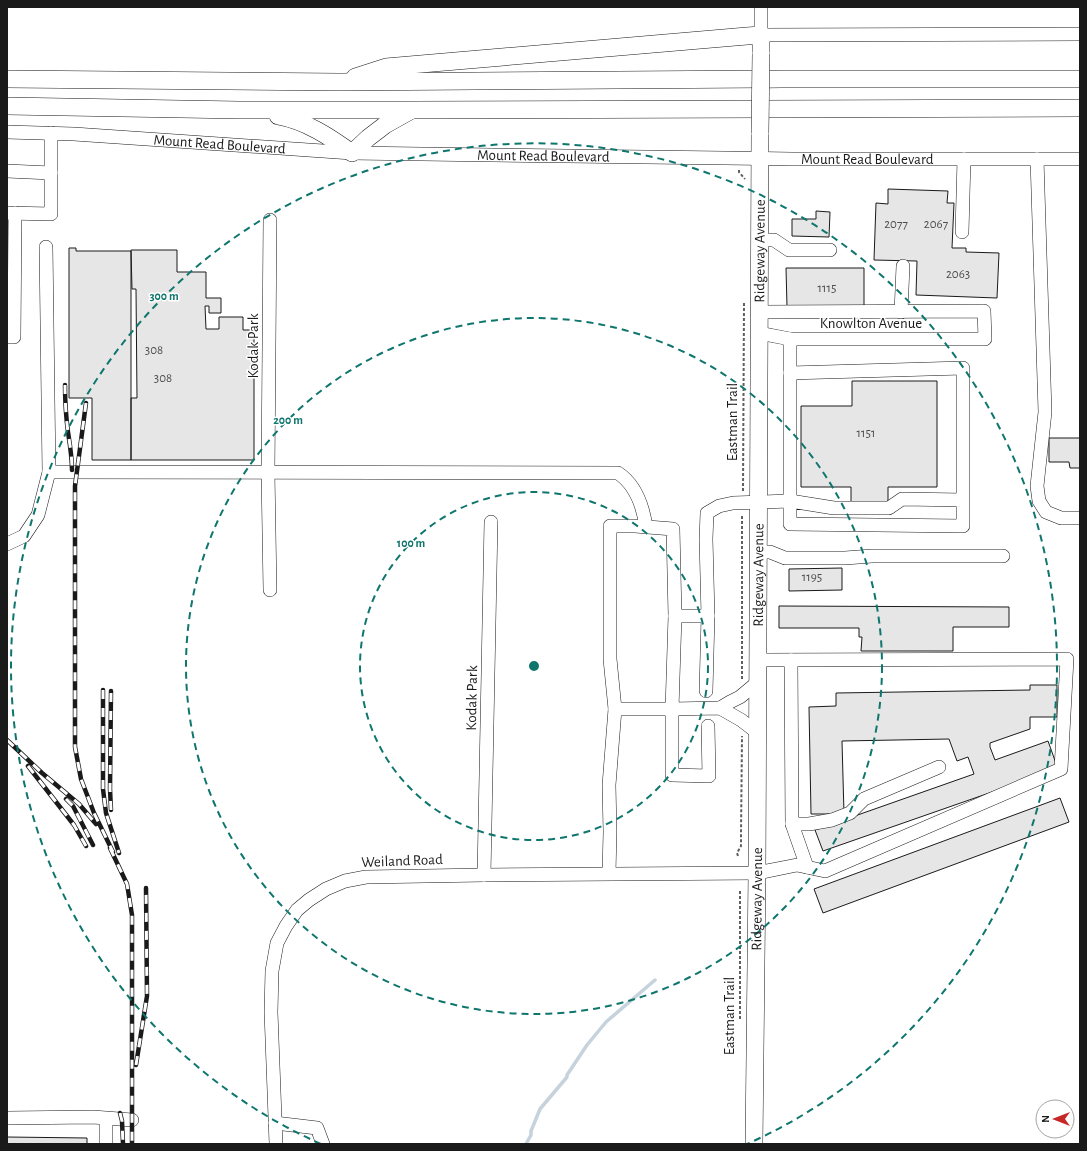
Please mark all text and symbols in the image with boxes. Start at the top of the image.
street label: Mount Read Boulevard [153,132,286,156]
street label: Mount Read Boulevard [477,147,610,164]
street label: Mount Read Boulevard [801,152,934,167]
street label: Ridgeway Avenue [752,199,767,303]
house number: 2077 [884,218,908,231]
house number: 2067 [924,218,949,231]
house number: 2063 [946,268,970,281]
house number: 1115 [818,282,836,295]
text: 300 m [149,290,179,302]
street label: Kodak Park [246,313,261,379]
street label: Knowlton Avenue [820,316,922,331]
house number: 308 [145,344,163,357]
house number: 308 [154,372,172,385]
street label: Eastman Trail [725,383,740,461]
text: 200 m [273,414,303,426]
house number: 1151 [857,427,875,440]
street label: Ridgeway Avenue [750,523,766,627]
text: 100 m [397,537,425,549]
house number: 1195 [802,571,822,584]
centre of rings [527,659,541,673]
street label: Kodak Park [464,665,480,731]
street label: Ridgeway Avenue [749,847,765,951]
street label: Weiland Road [361,852,443,870]
street label: Eastman Trail [722,977,737,1055]
north arrow [1035,1099,1075,1139]
text: N [1040,1115,1051,1123]

